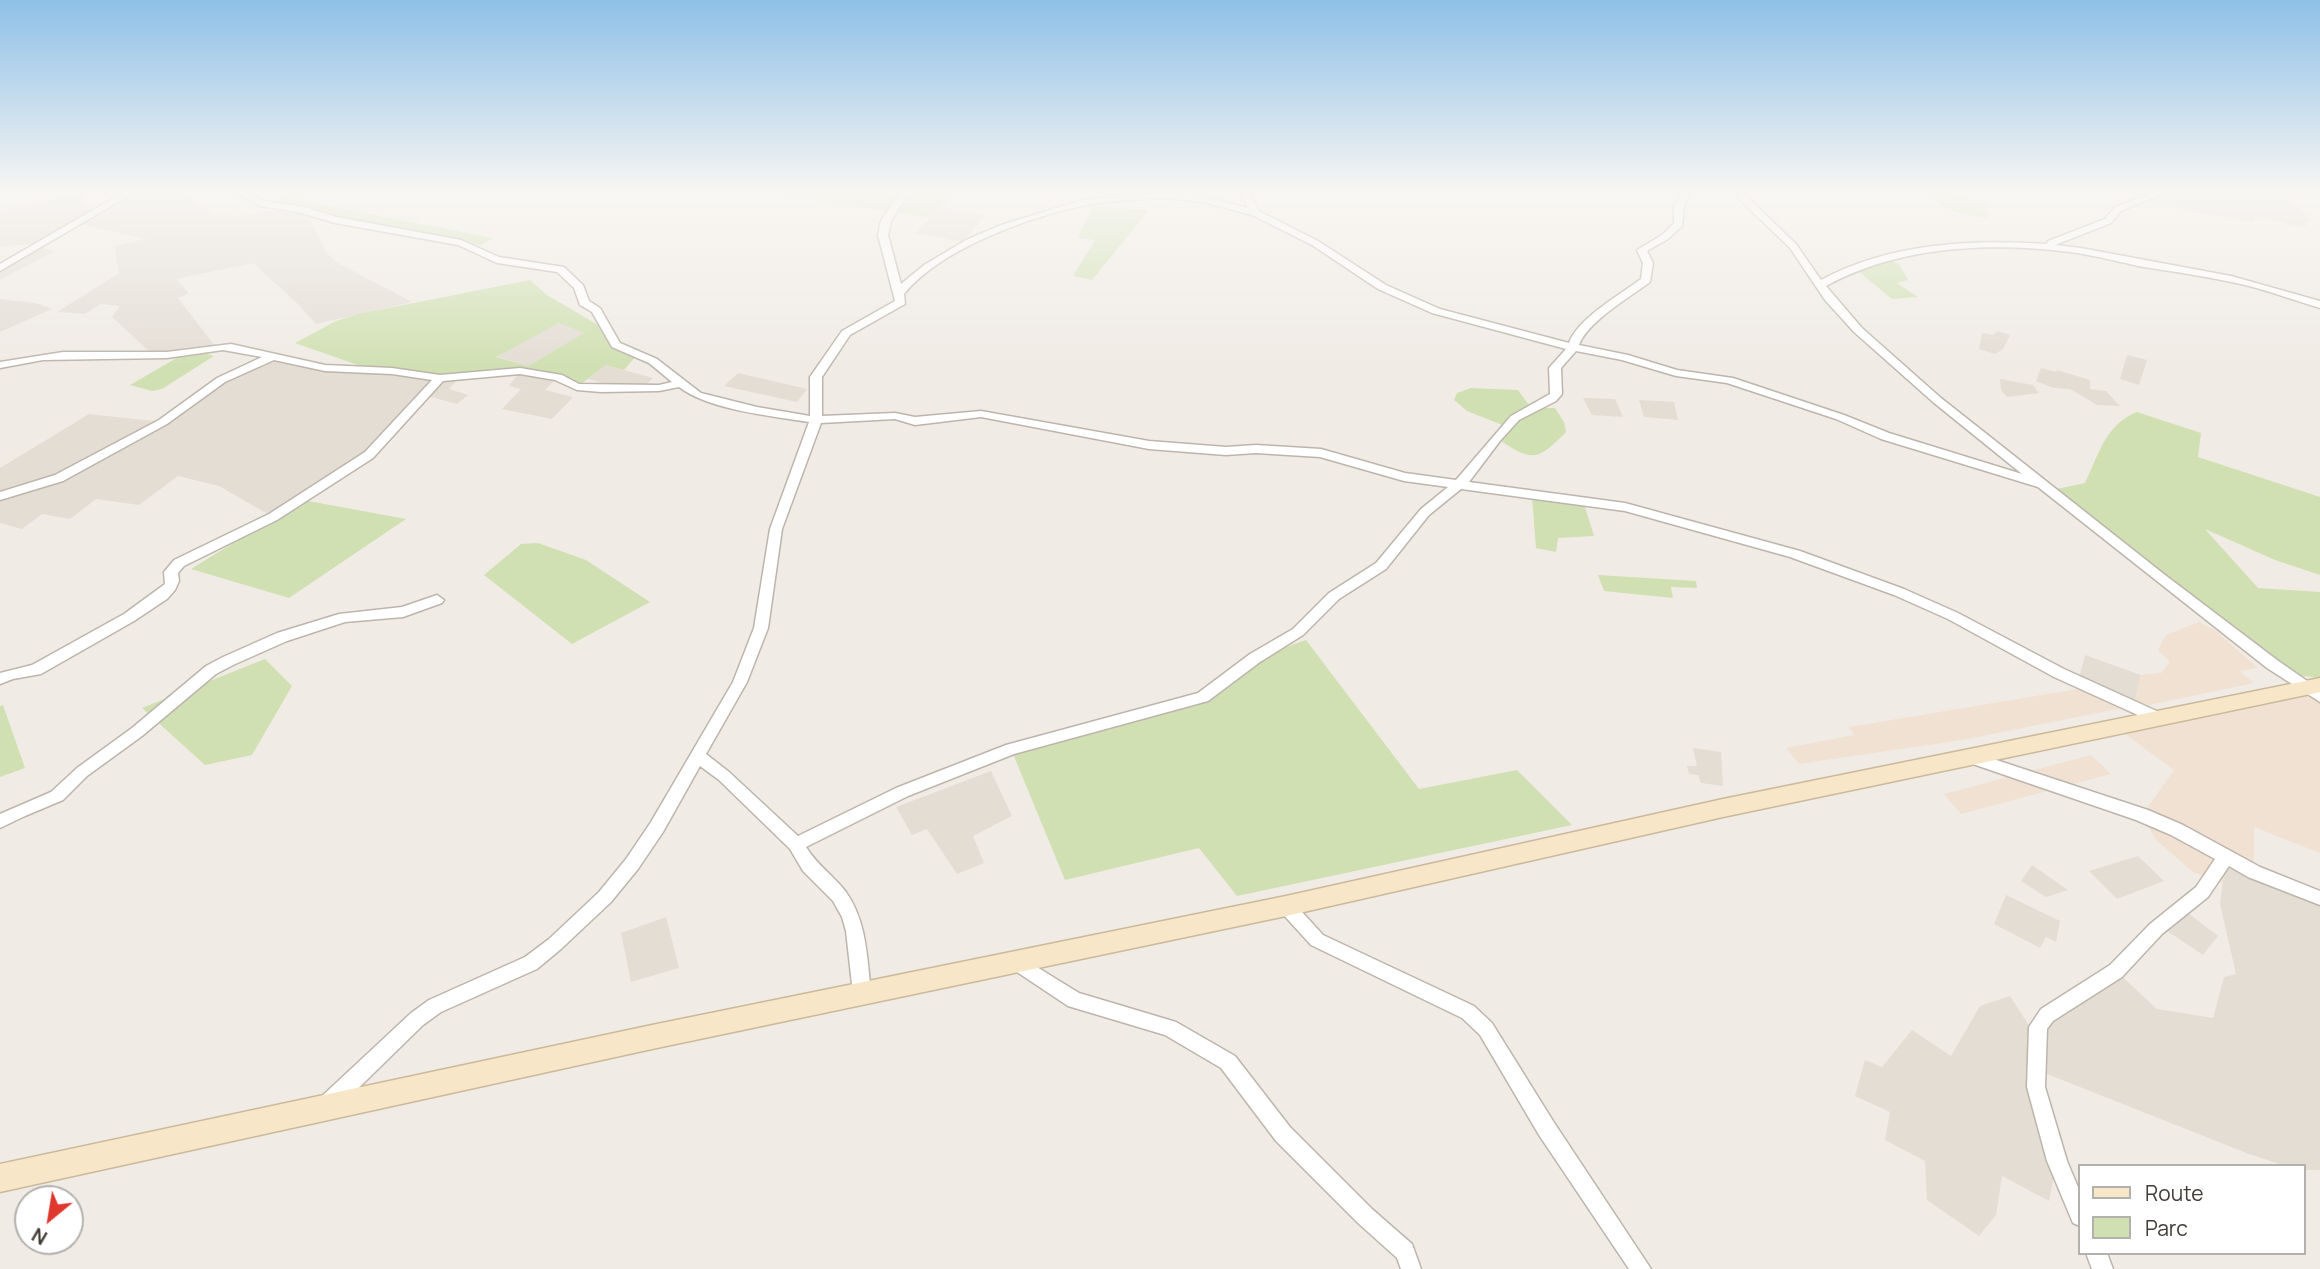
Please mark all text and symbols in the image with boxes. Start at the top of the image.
legend [2078,1164,2306,1255]
text: Route [2145,1179,2203,1207]
north arrow [14,1185,84,1255]
text: Parc [2145,1214,2188,1242]
text: N [27,1222,52,1251]

